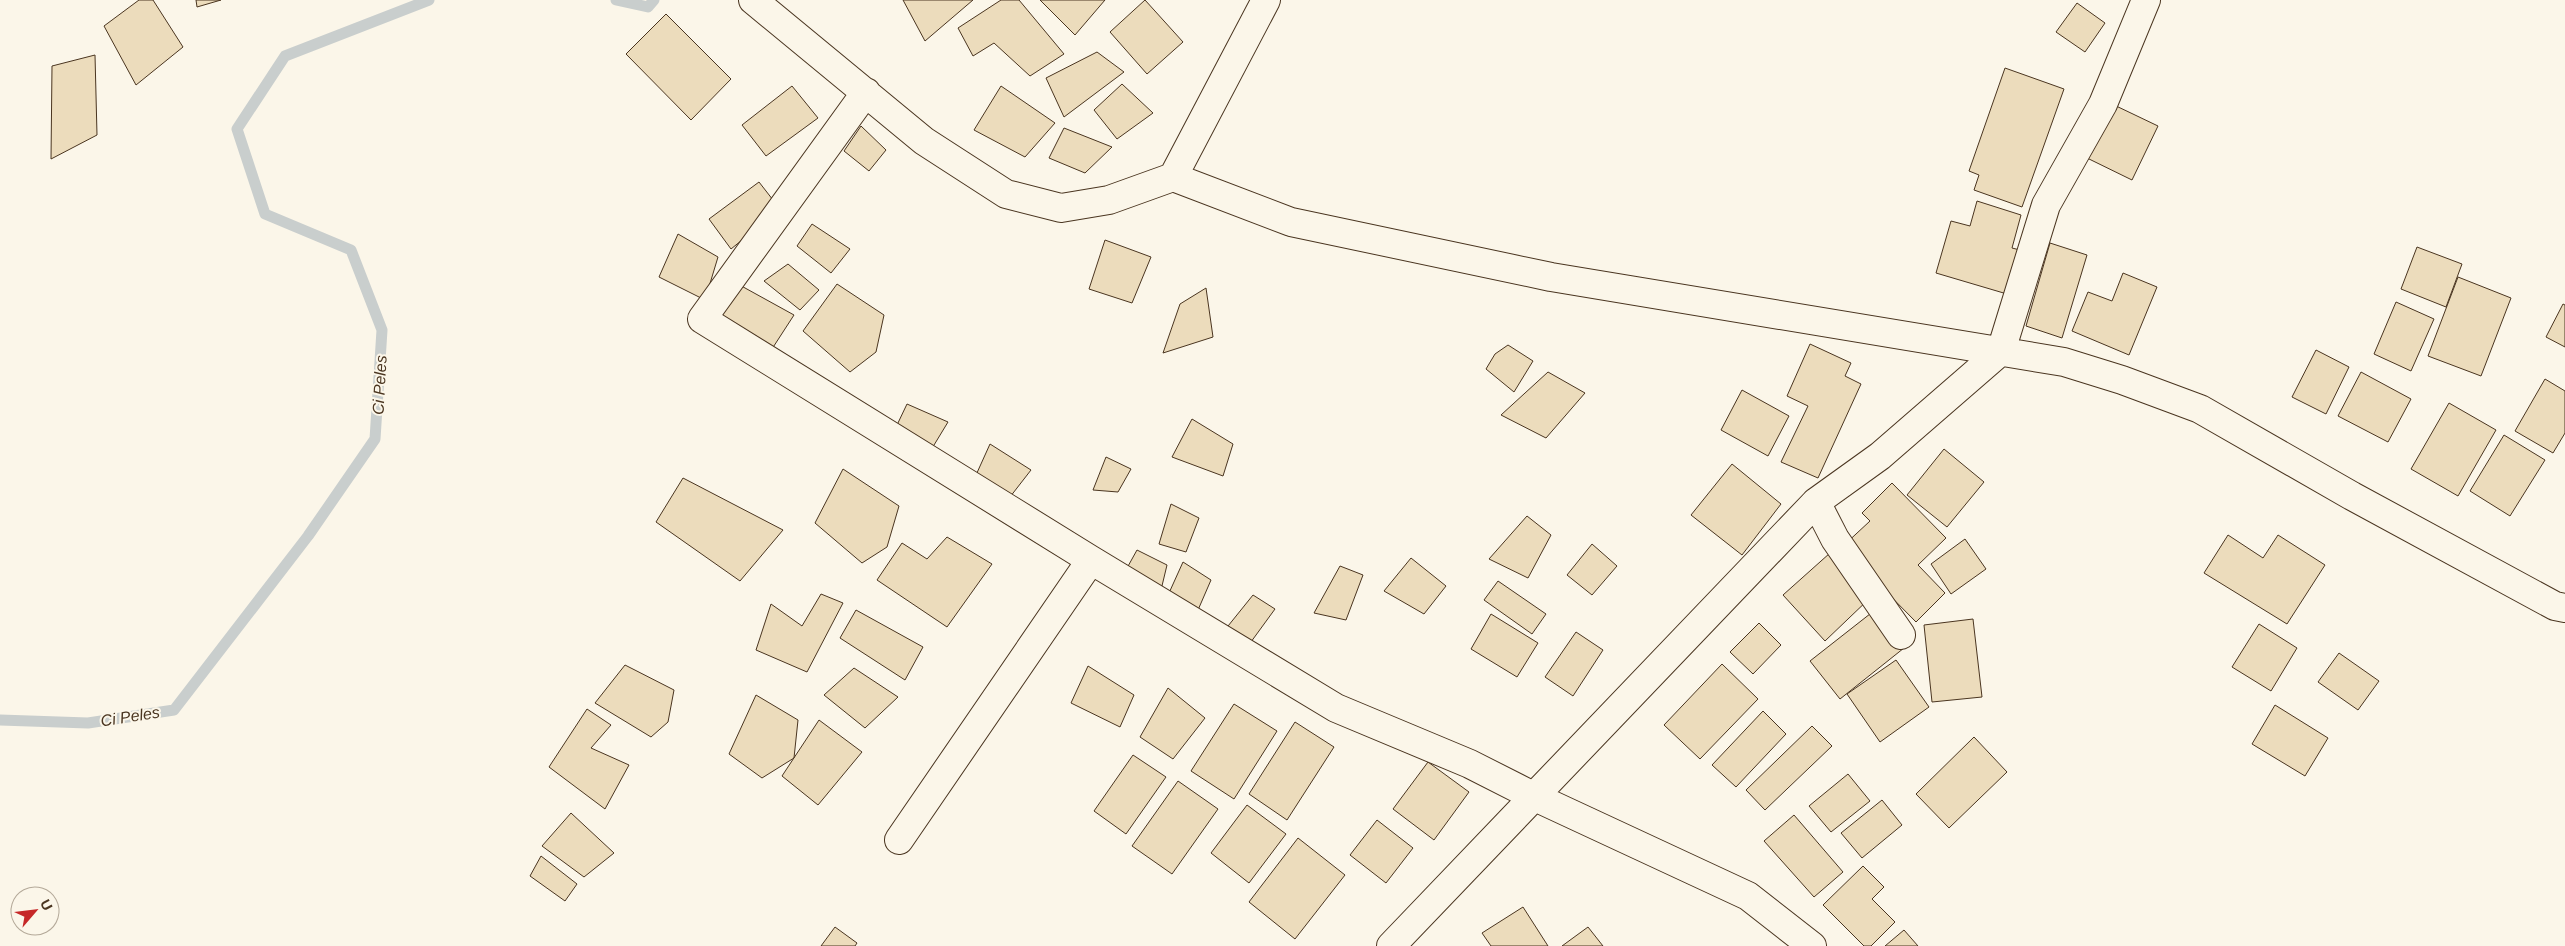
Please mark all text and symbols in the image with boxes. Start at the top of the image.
water label: Ci Peles [369,355,390,415]
water label: Ci Peles [99,703,161,730]
north arrow [10,886,60,936]
text: U [37,897,56,913]

